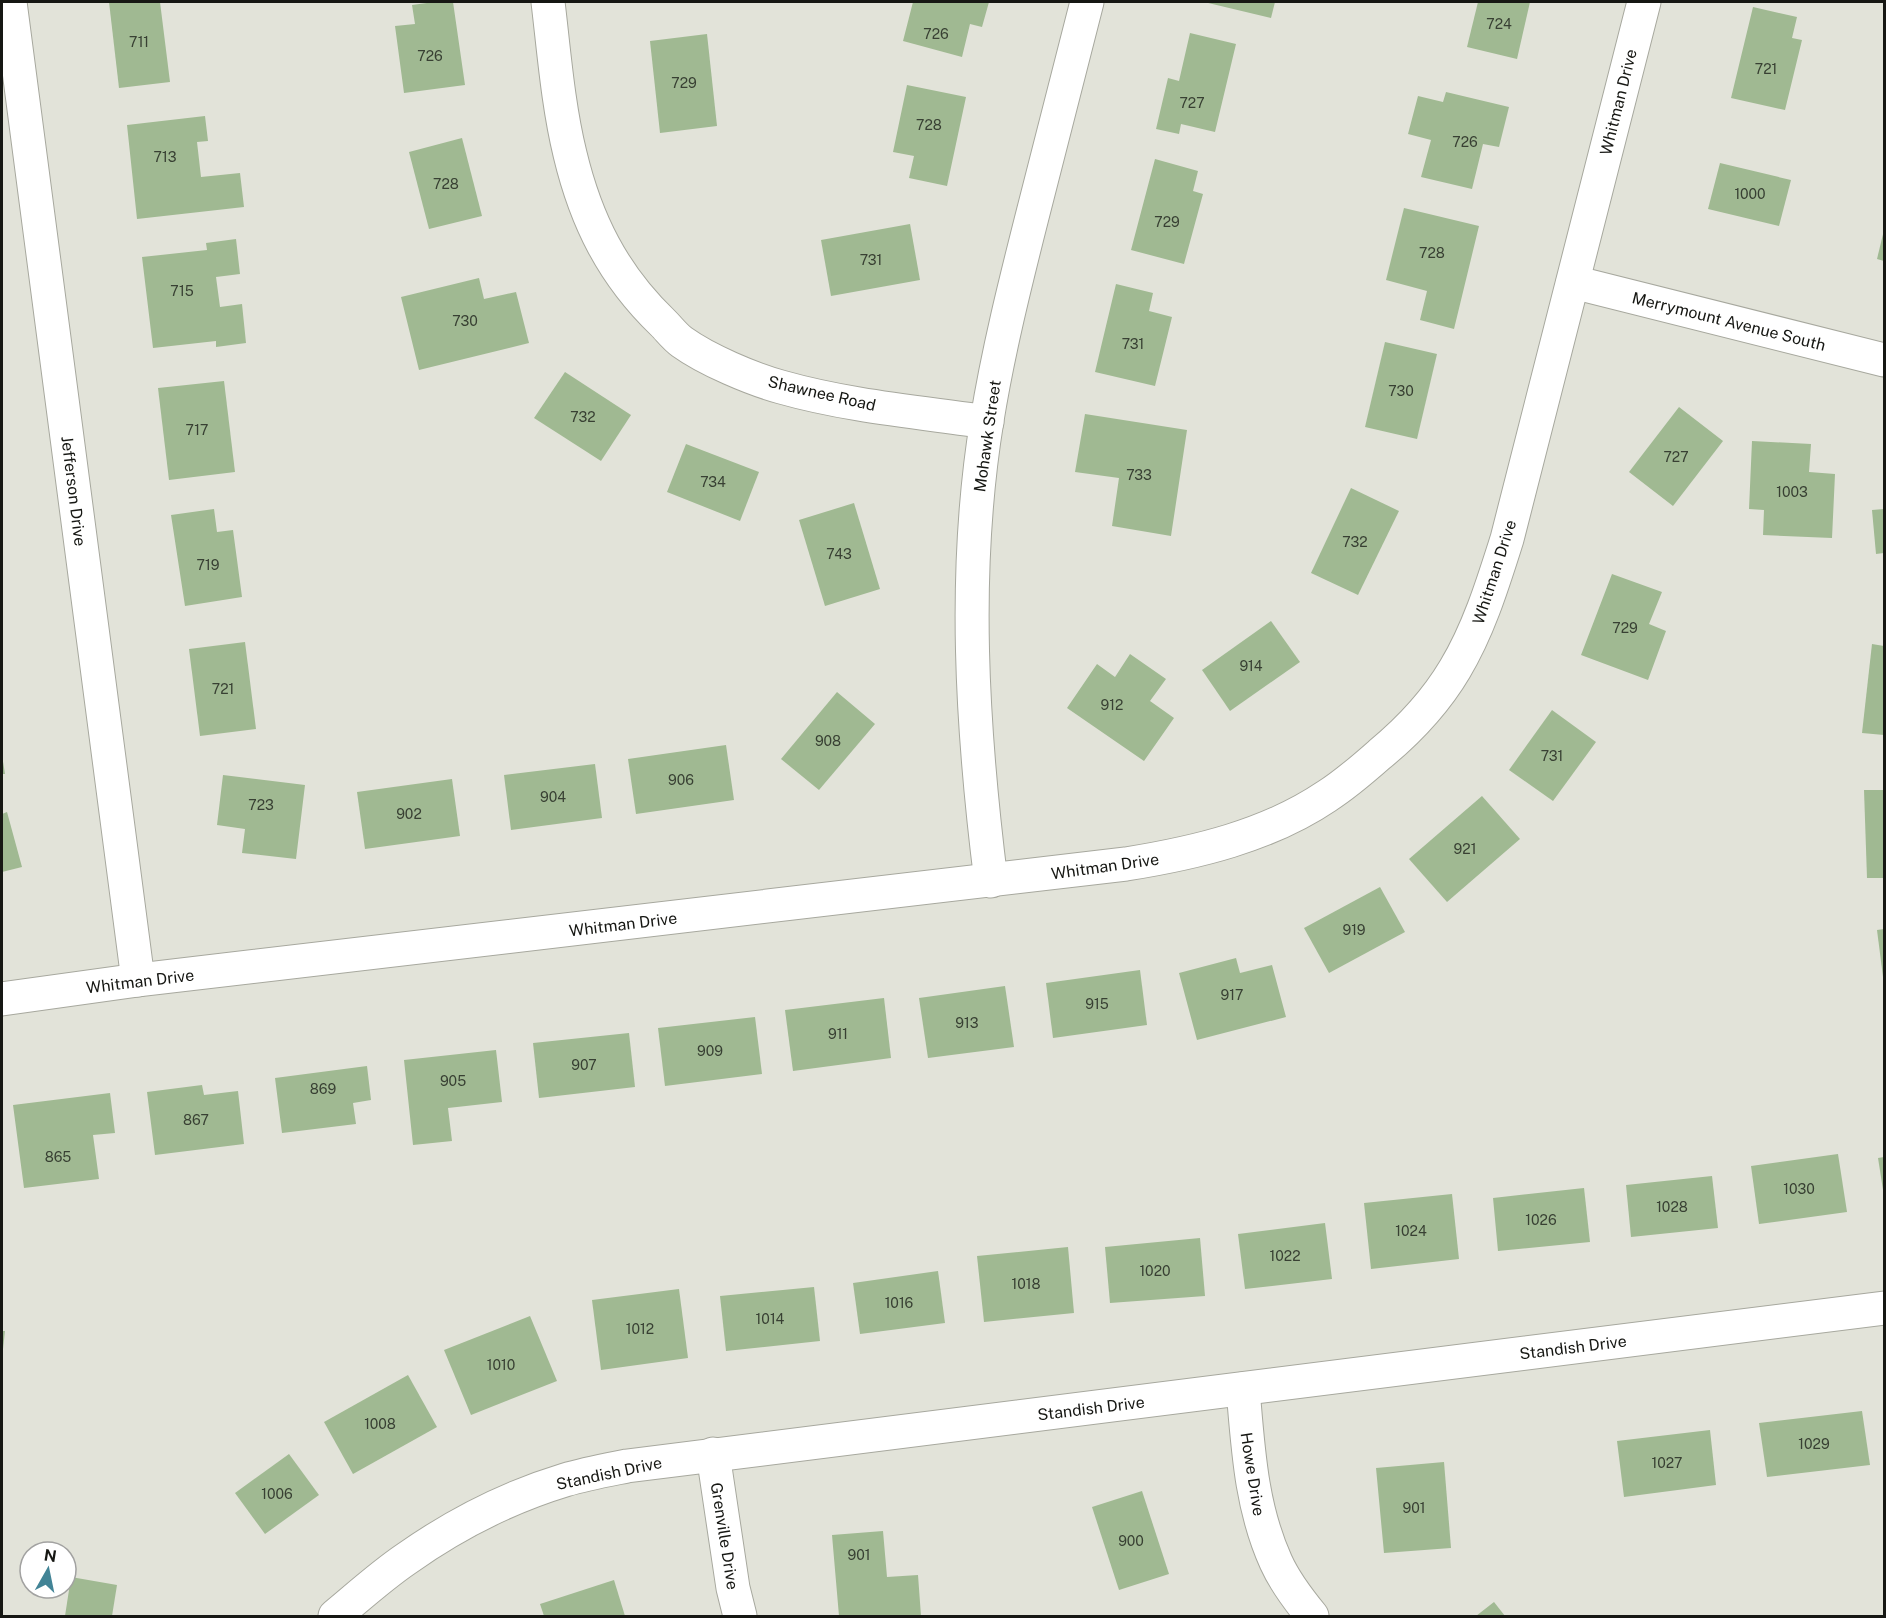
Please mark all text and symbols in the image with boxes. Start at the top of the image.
house number: 724 [1486,16,1512,32]
house number: 726 [923,26,949,42]
house number: 711 [129,34,149,50]
street label: Whitman Drive [1596,47,1641,157]
house number: 726 [417,48,443,64]
house number: 721 [1755,61,1777,77]
house number: 729 [671,75,697,91]
house number: 727 [1179,95,1205,111]
house number: 728 [916,117,942,133]
house number: 726 [1452,134,1478,150]
house number: 713 [153,149,177,165]
house number: 728 [433,176,459,192]
house number: 1000 [1734,186,1766,202]
house number: 729 [1154,214,1180,230]
house number: 728 [1419,245,1445,261]
house number: 731 [860,252,882,268]
house number: 715 [170,283,194,299]
street label: Merrymount Avenue South [1630,288,1828,355]
house number: 730 [452,313,478,329]
house number: 731 [1122,336,1144,352]
street label: Shawnee Road [766,372,878,415]
street label: Mohawk Street [970,379,1005,493]
house number: 730 [1388,383,1414,399]
house number: 732 [570,409,596,425]
house number: 717 [186,422,208,438]
street label: Jefferson Drive [57,435,90,547]
house number: 727 [1663,449,1689,465]
house number: 733 [1126,467,1152,483]
house number: 734 [700,474,726,490]
house number: 1003 [1776,484,1808,500]
street label: Whitman Drive [1469,518,1520,627]
house number: 732 [1342,534,1368,550]
house number: 743 [826,546,852,562]
house number: 719 [196,557,220,573]
house number: 729 [1612,620,1638,636]
house number: 914 [1239,658,1263,674]
house number: 721 [212,681,234,697]
house number: 912 [1101,697,1123,713]
house number: 908 [815,733,841,749]
house number: 731 [1541,748,1563,764]
house number: 906 [668,772,694,788]
house number: 904 [540,789,566,805]
house number: 723 [248,797,274,813]
house number: 902 [396,806,422,822]
house number: 921 [1454,841,1476,857]
street label: Whitman Drive [1050,850,1160,883]
street label: Whitman Drive [568,908,678,941]
house number: 919 [1342,922,1366,938]
street label: Whitman Drive [85,965,195,998]
house number: 917 [1221,987,1243,1003]
house number: 915 [1085,996,1109,1012]
house number: 913 [955,1015,979,1031]
house number: 911 [828,1026,848,1042]
house number: 909 [697,1043,723,1059]
house number: 907 [571,1057,597,1073]
house number: 905 [440,1073,466,1089]
house number: 869 [310,1081,336,1097]
house number: 867 [183,1112,209,1128]
house number: 865 [45,1149,71,1165]
house number: 1030 [1783,1181,1815,1197]
house number: 1028 [1656,1199,1688,1215]
house number: 1026 [1525,1212,1557,1228]
house number: 1024 [1395,1223,1427,1239]
house number: 1022 [1270,1248,1300,1264]
house number: 1020 [1139,1263,1171,1279]
house number: 1018 [1011,1276,1041,1292]
house number: 1016 [885,1295,914,1311]
house number: 1014 [756,1311,785,1327]
house number: 1012 [626,1321,654,1337]
street label: Standish Drive [1518,1332,1628,1363]
house number: 1010 [487,1357,515,1373]
street label: Standish Drive [1036,1393,1146,1424]
house number: 1008 [364,1416,396,1432]
street label: Howe Drive [1237,1431,1269,1517]
house number: 1029 [1798,1436,1830,1452]
street label: Standish Drive [554,1453,664,1494]
house number: 1027 [1651,1455,1683,1471]
street label: Grenville Drive [707,1481,742,1591]
house number: 1006 [261,1486,293,1502]
house number: 901 [1403,1500,1425,1516]
house number: 900 [1118,1533,1144,1549]
north arrow [18,1540,78,1600]
text: N [43,1545,58,1566]
house number: 901 [848,1547,870,1563]

